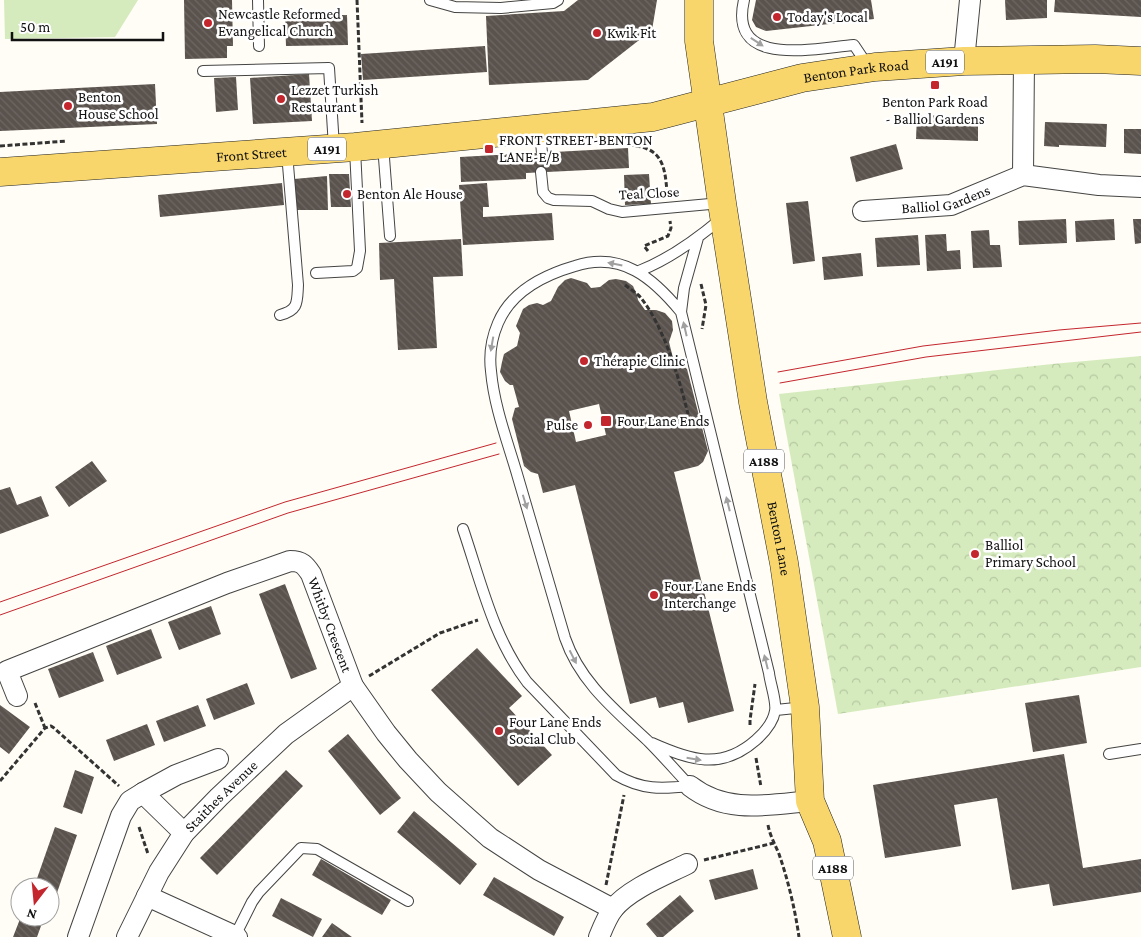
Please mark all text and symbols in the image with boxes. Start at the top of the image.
place label: Newcastle Reformed Evangelical Church [218,6,341,40]
place label: Today's Local [787,9,868,26]
scale bar [12,10,164,42]
marker: Today's Local [771,11,783,23]
marker: Newcastle Reformed Evangelical Church [202,17,214,29]
text: 50 m [20,19,50,35]
place label: Kwik Fit [607,25,657,41]
marker: Kwik Fit [591,27,603,39]
one-way arrow [750,37,763,47]
road number: A191 [926,51,964,74]
street label: Benton Park Road [802,57,909,86]
marker: Benton Park Road - Balliol Gardens [929,79,941,91]
place label: Lezzet Turkish Restaurant [291,82,378,115]
place label: Benton House School [78,89,159,122]
marker: Lezzet Turkish Restaurant [275,93,287,105]
place label: Benton Park Road - Balliol Gardens [882,94,988,127]
marker: Benton House School [62,100,74,112]
place label: FRONT STREET-BENTON LANE-E/B [499,132,653,165]
road number: A191 [308,138,346,160]
marker: FRONT STREET-BENTON LANE-E/B [483,143,495,155]
street label: Front Street [216,144,288,165]
street label: Balliol Gardens [901,182,992,216]
street label: Teal Close [618,183,680,203]
place label: Benton Ale House [357,186,463,202]
marker: Benton Ale House [341,188,353,200]
one-way arrow [608,260,623,268]
one-way arrow [681,322,689,337]
one-way arrow [488,337,496,353]
place label: Thérapie Clinic [594,353,686,370]
marker: Thérapie Clinic [578,355,590,367]
place label: Four Lane Ends [617,413,710,429]
marker: Four Lane Ends [599,414,613,428]
place label: Pulse [546,417,578,433]
marker: Pulse [582,419,594,431]
road number: A188 [744,450,784,472]
one-way arrow [521,494,529,510]
one-way arrow [724,497,732,512]
street label: Benton Lane [764,500,794,577]
place label: Balliol Primary School [985,537,1076,571]
marker: Balliol Primary School [969,548,981,560]
street label: Whitby Crescent [305,575,355,675]
place label: Four Lane Ends Interchange [664,578,757,612]
marker: Four Lane Ends Interchange [648,589,660,601]
one-way arrow [569,650,577,664]
one-way arrow [762,654,770,669]
place label: Four Lane Ends Social Club [509,714,602,747]
marker: Four Lane Ends Social Club [493,725,505,737]
one-way arrow [686,755,702,763]
street label: Staithes Avenue [181,757,261,835]
road number: A188 [813,856,853,880]
north arrow [10,877,60,927]
text: N [24,905,38,924]

